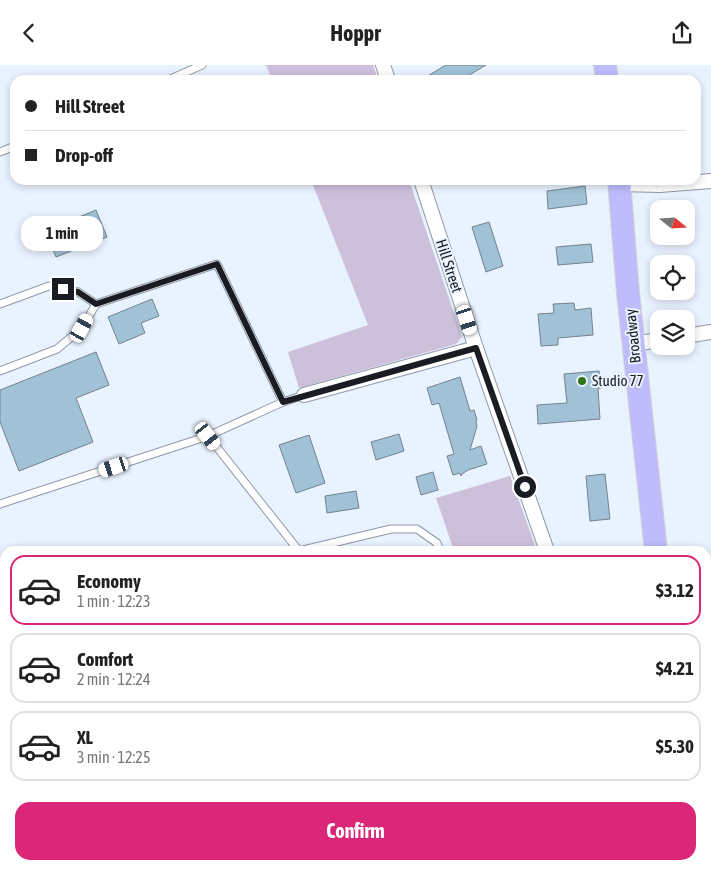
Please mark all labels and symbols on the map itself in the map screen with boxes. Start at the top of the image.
north arrow [650,200,695,245]
callout: 1 min [22,217,104,251]
street label: Hill Street [433,237,466,295]
route end [52,278,74,300]
car [455,303,478,337]
street label: Broadway [621,308,644,364]
car [68,311,95,345]
place label: Studio 77 [592,372,644,389]
marker: Studio 77 [576,375,588,387]
car [192,420,223,452]
car [97,455,130,479]
route start [514,476,536,498]

